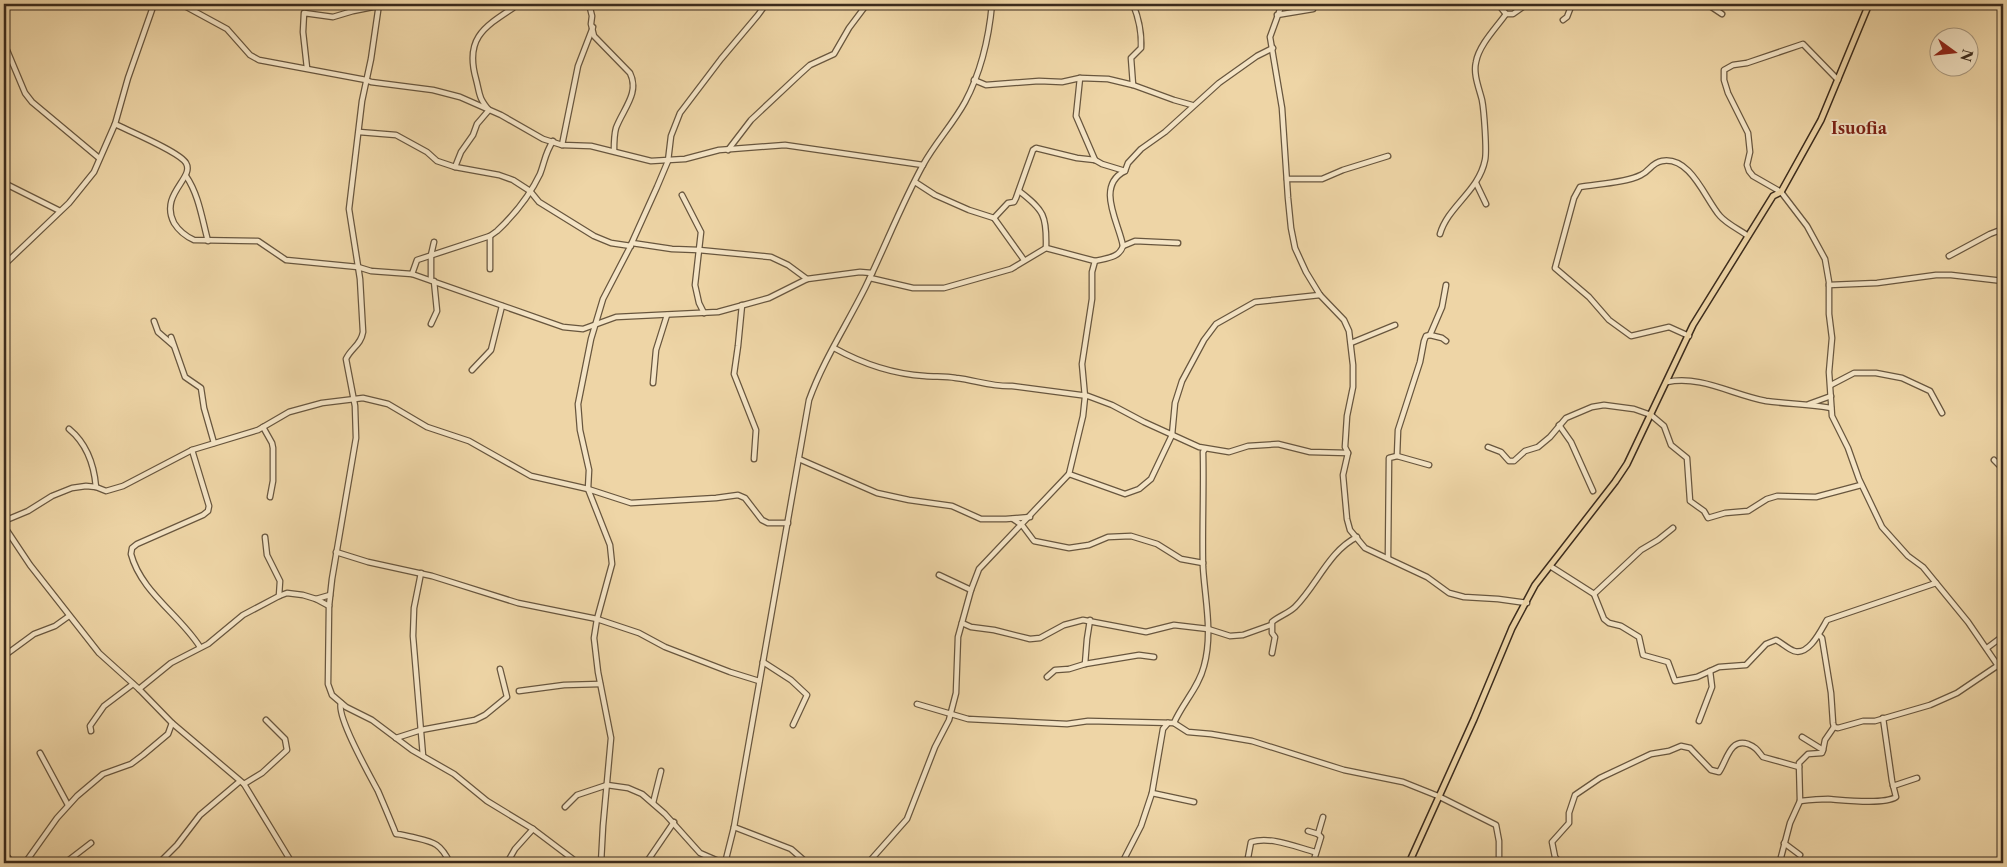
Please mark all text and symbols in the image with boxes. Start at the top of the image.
north arrow [1930,28,1980,78]
text: N [1956,47,1977,64]
district label: Isuofia [1831,118,1888,138]

